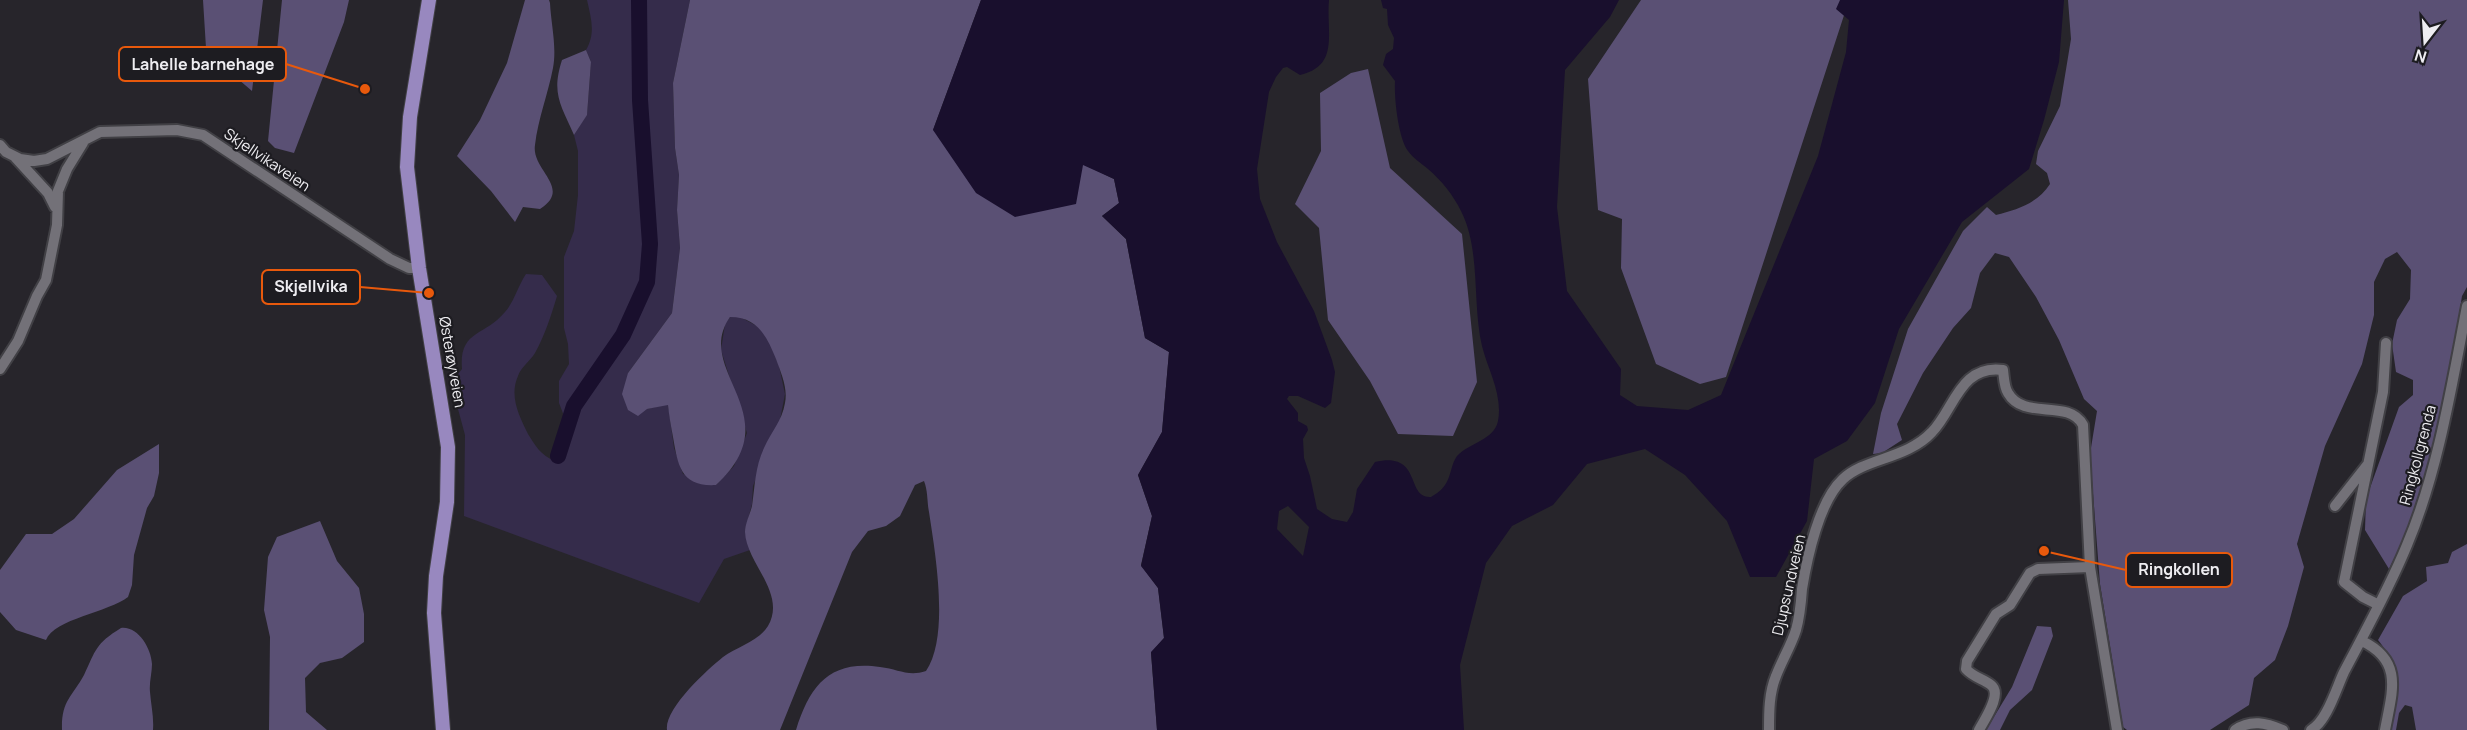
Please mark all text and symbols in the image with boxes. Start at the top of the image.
north arrow [2395,12,2455,72]
text: N [2412,44,2429,69]
callout: Lahelle barnehage [119,47,286,81]
text: Lahelle barnehage [132,53,275,75]
street label: Skjellvikaveien [220,123,315,196]
callout: Skjellvika [262,270,360,304]
text: Skjellvika [274,275,348,297]
street label: Østerøyveien [434,315,471,409]
street label: Ringkollgrenda [2394,403,2441,507]
street label: Djupsundveien [1767,532,1810,637]
callout: Ringkollen [2126,553,2232,587]
text: Ringkollen [2138,558,2220,580]

